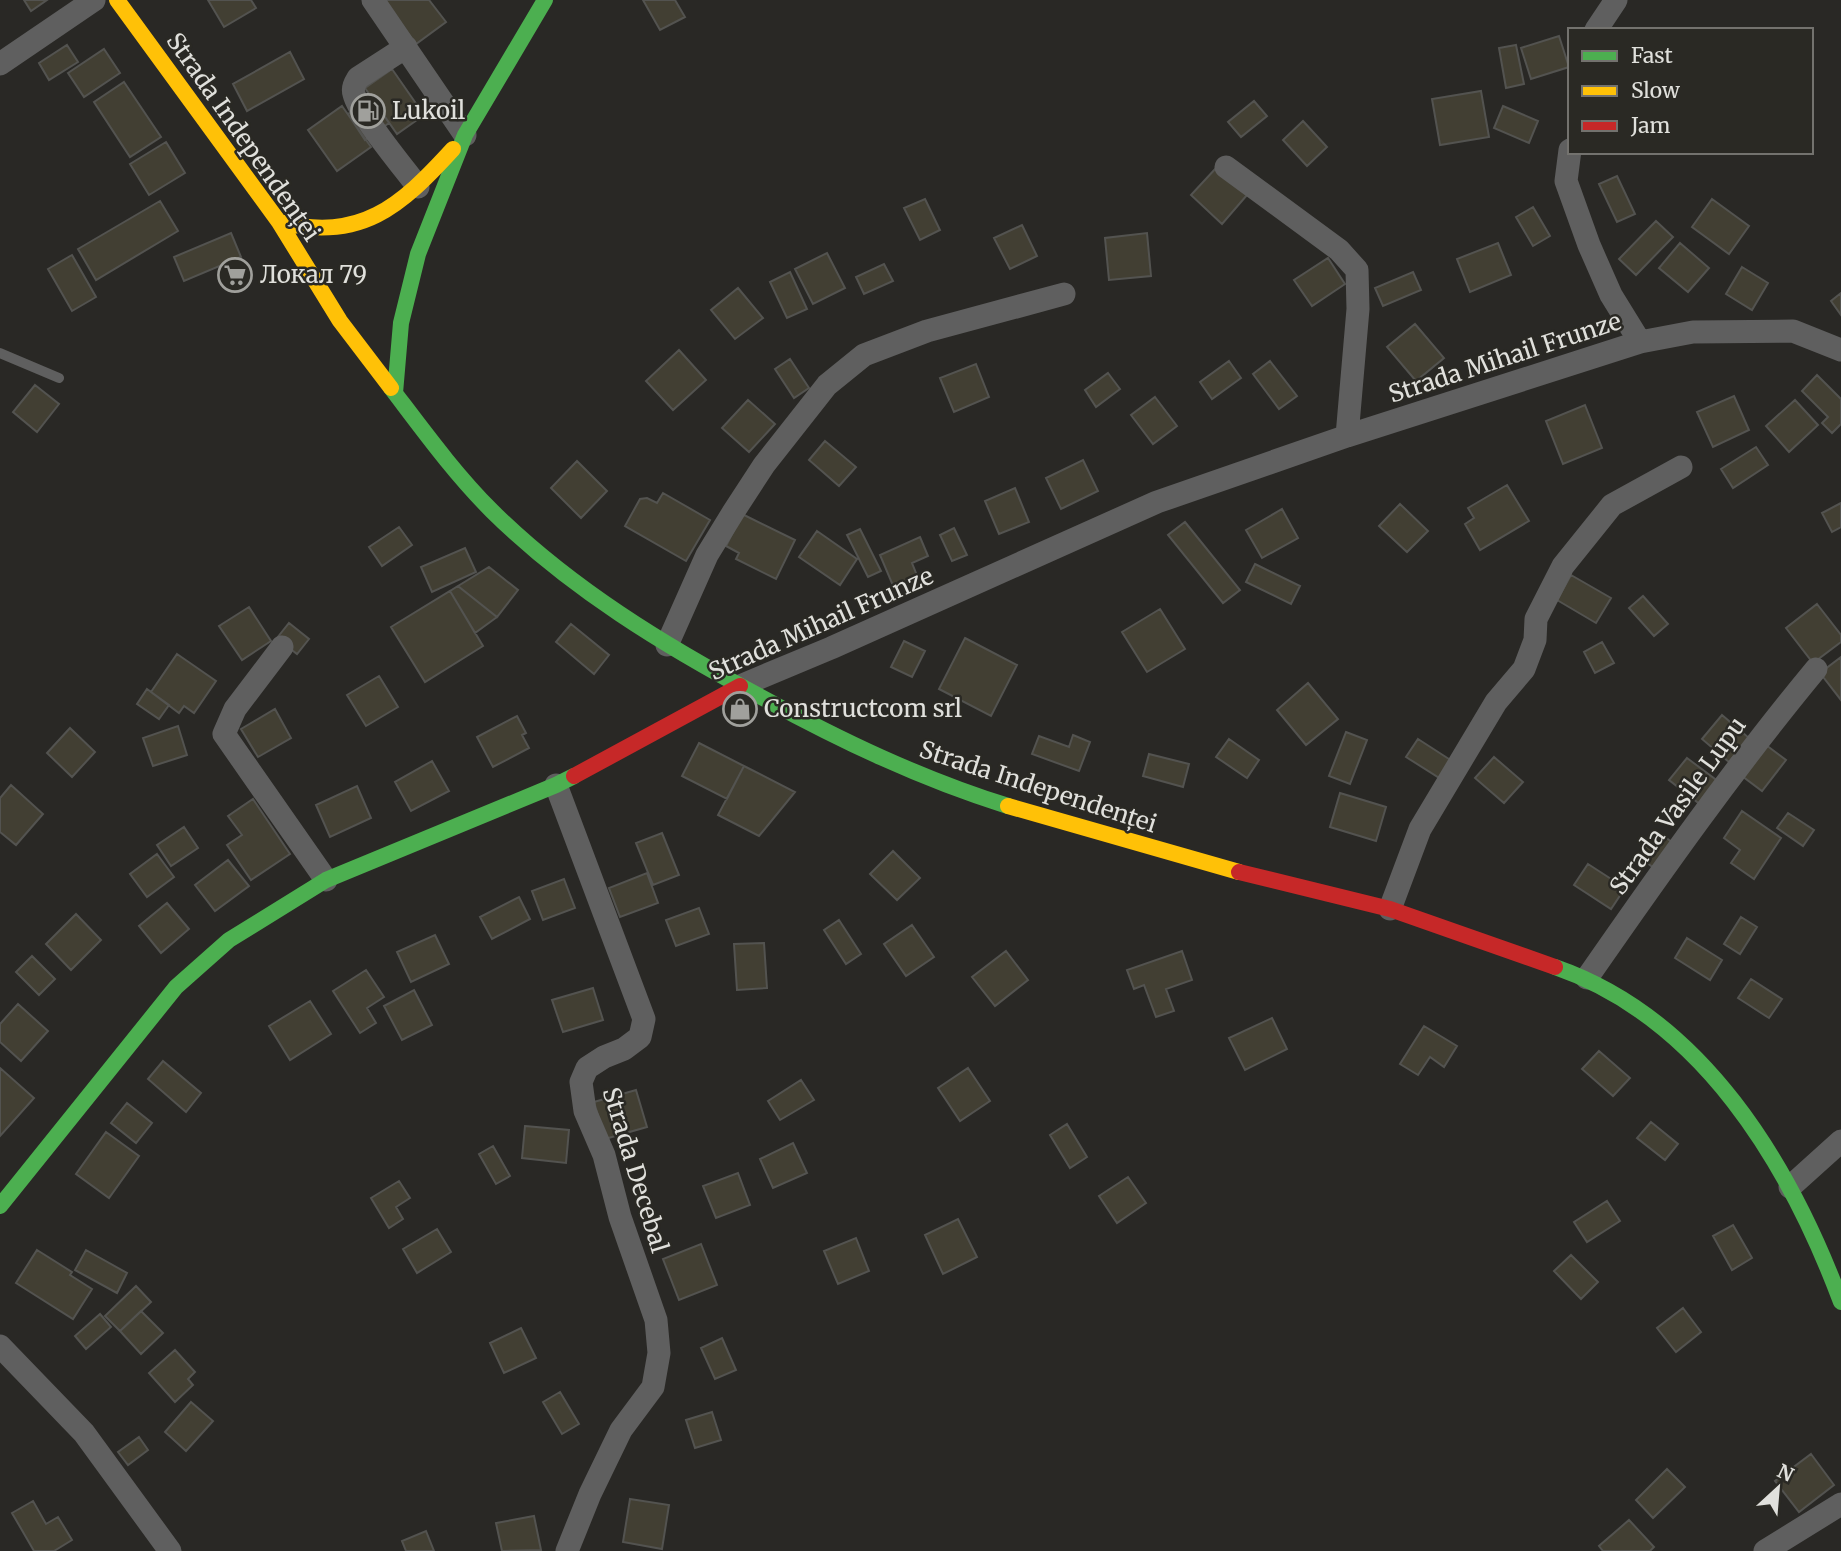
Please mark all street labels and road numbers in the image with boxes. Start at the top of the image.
street label: Strada Independenței [160,26,327,247]
street label: Strada Mihail Frunze [1385,305,1625,410]
street label: Strada Mihail Frunze [704,560,938,687]
street label: Strada Vasile Lupu [1603,711,1752,901]
street label: Strada Independenței [916,734,1161,840]
street label: Strada Decebal [596,1083,675,1256]

